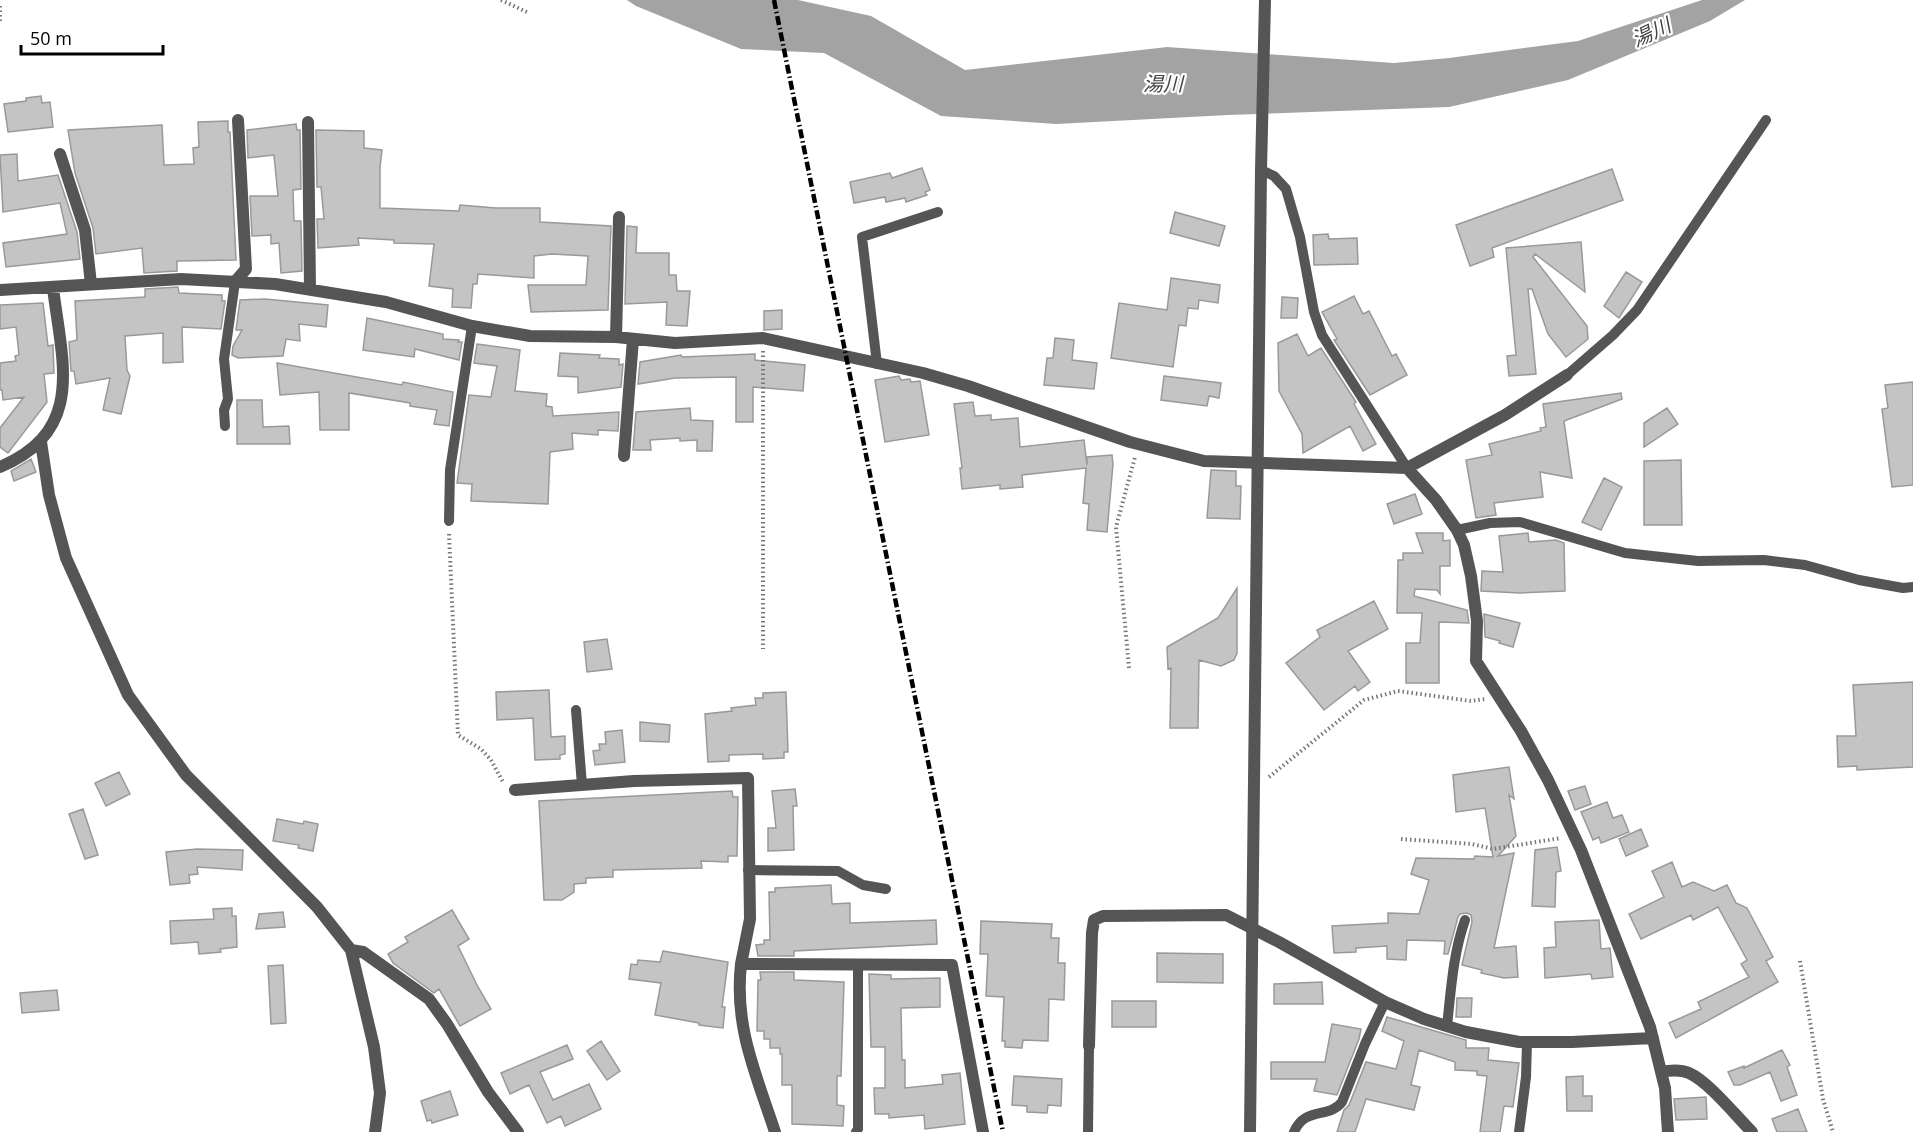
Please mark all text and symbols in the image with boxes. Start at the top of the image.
water label: 湯川 [1627,10,1677,53]
scale bar [21,18,164,56]
text: 50 m [30,26,72,50]
water label: 湯川 [1143,70,1185,97]

